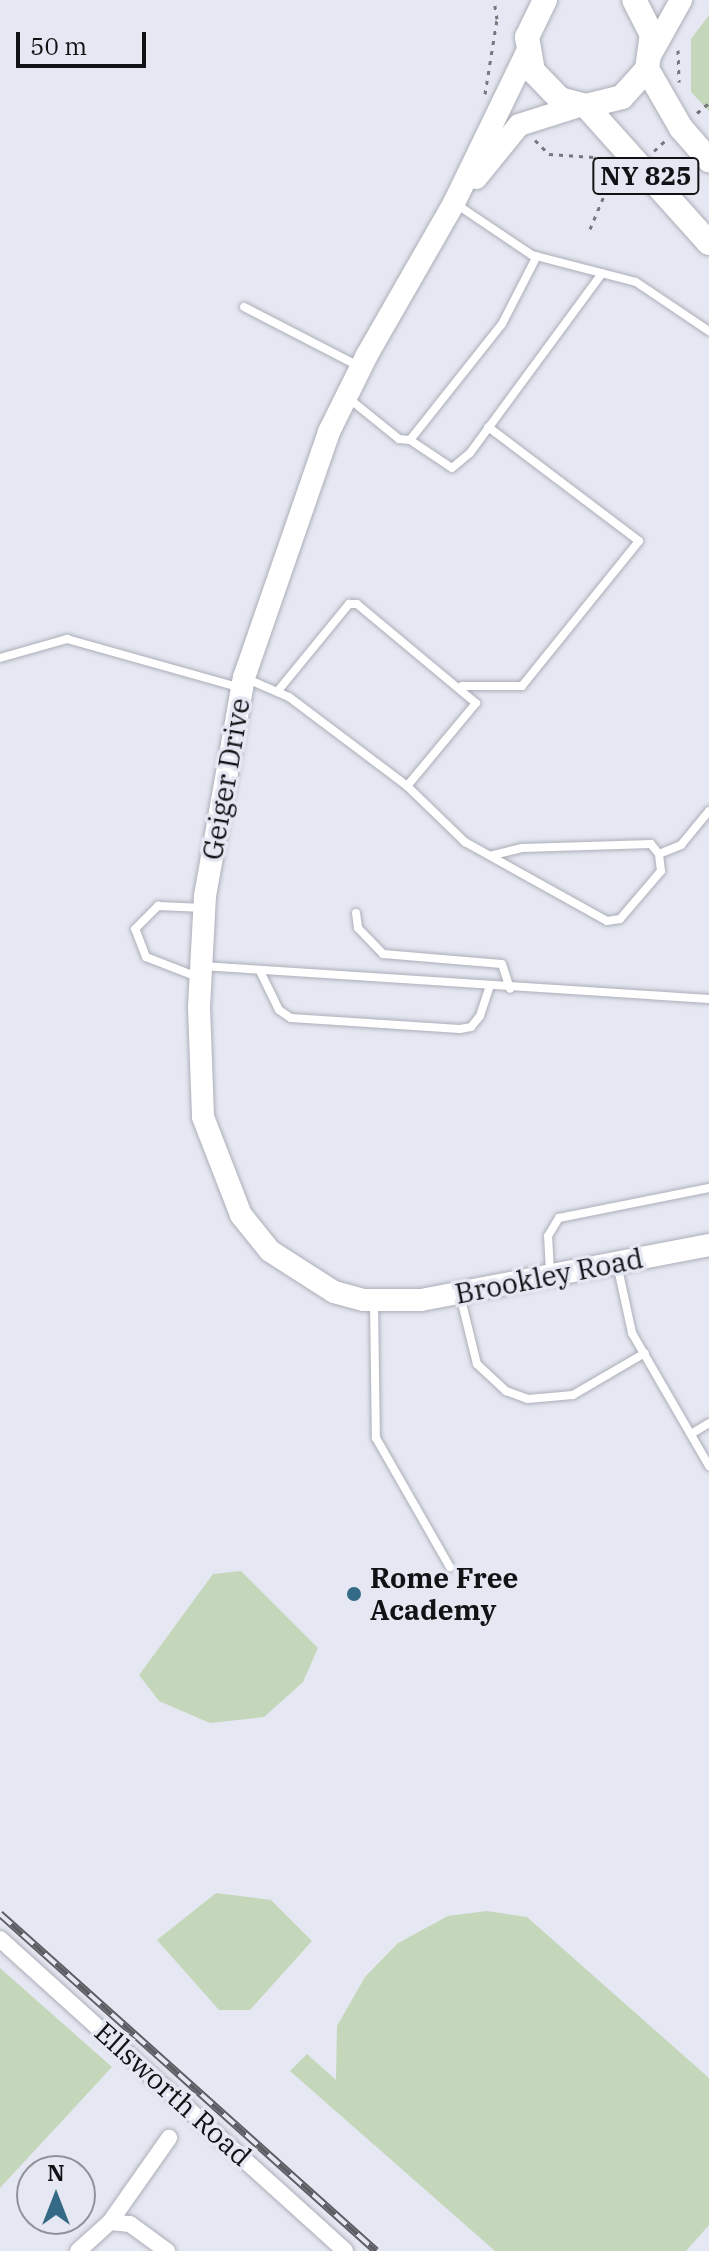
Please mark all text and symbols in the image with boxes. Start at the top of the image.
scale bar [20,16,150,66]
text: 50 m [30,30,87,62]
road number: NY 825 [592,154,700,198]
street label: Geiger Drive [195,695,257,863]
street label: Brookley Road [452,1241,646,1311]
place label: Rome Free Academy [370,1561,518,1627]
marker: Rome Free Academy [345,1585,363,1603]
street label: Ellsworth Road [88,2015,258,2173]
north arrow [16,2155,96,2235]
text: N [47,2158,65,2187]

